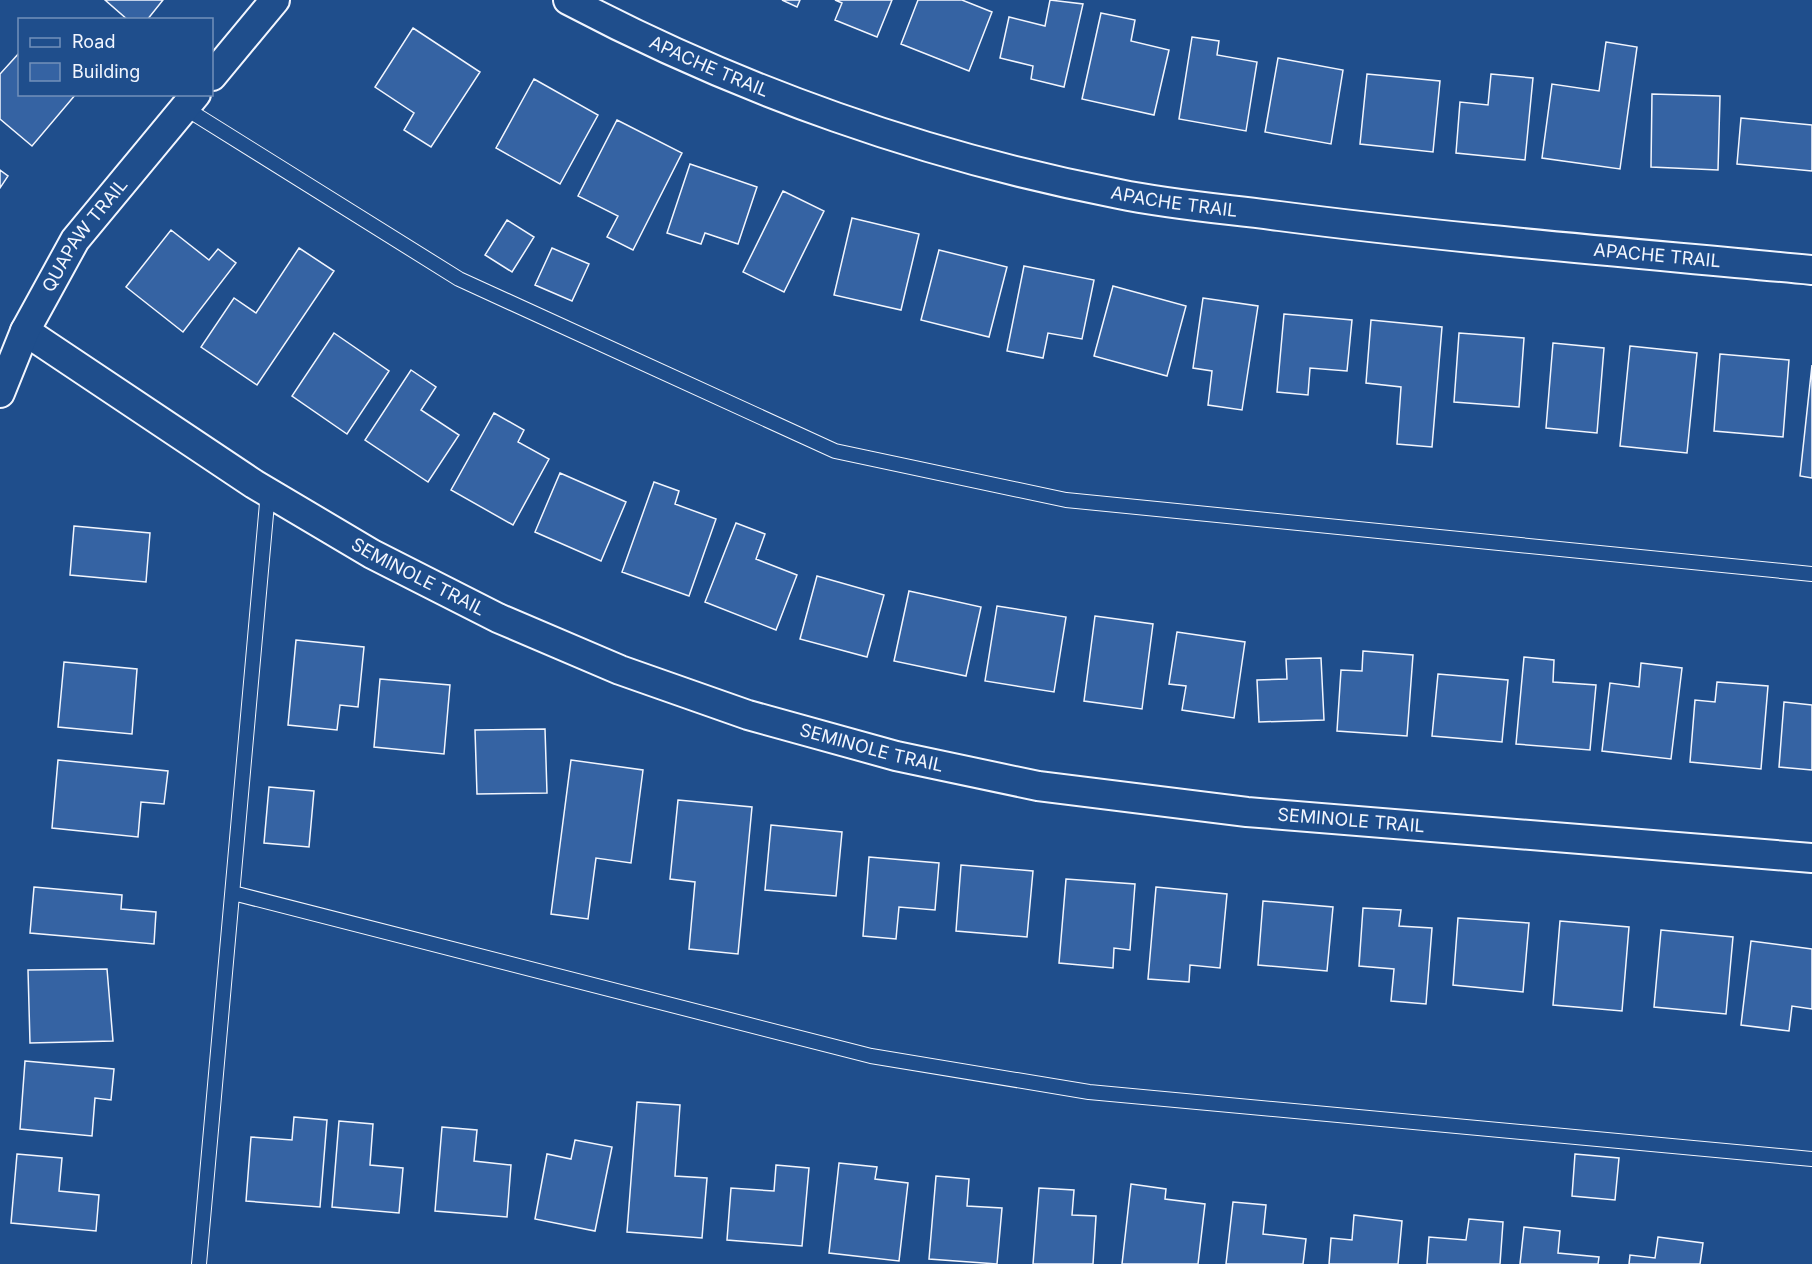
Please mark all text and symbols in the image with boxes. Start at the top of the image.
legend [18,18,213,96]
text: Road [72,31,115,52]
street label: APACHE TRAIL [646,31,772,101]
text: Building [72,61,140,82]
street label: QUAPAW TRAIL [38,174,131,295]
street label: APACHE TRAIL [1109,182,1239,221]
street label: APACHE TRAIL [1593,239,1722,271]
street label: SEMINOLE TRAIL [348,533,489,620]
street label: SEMINOLE TRAIL [797,719,945,776]
street label: SEMINOLE TRAIL [1277,804,1426,836]

